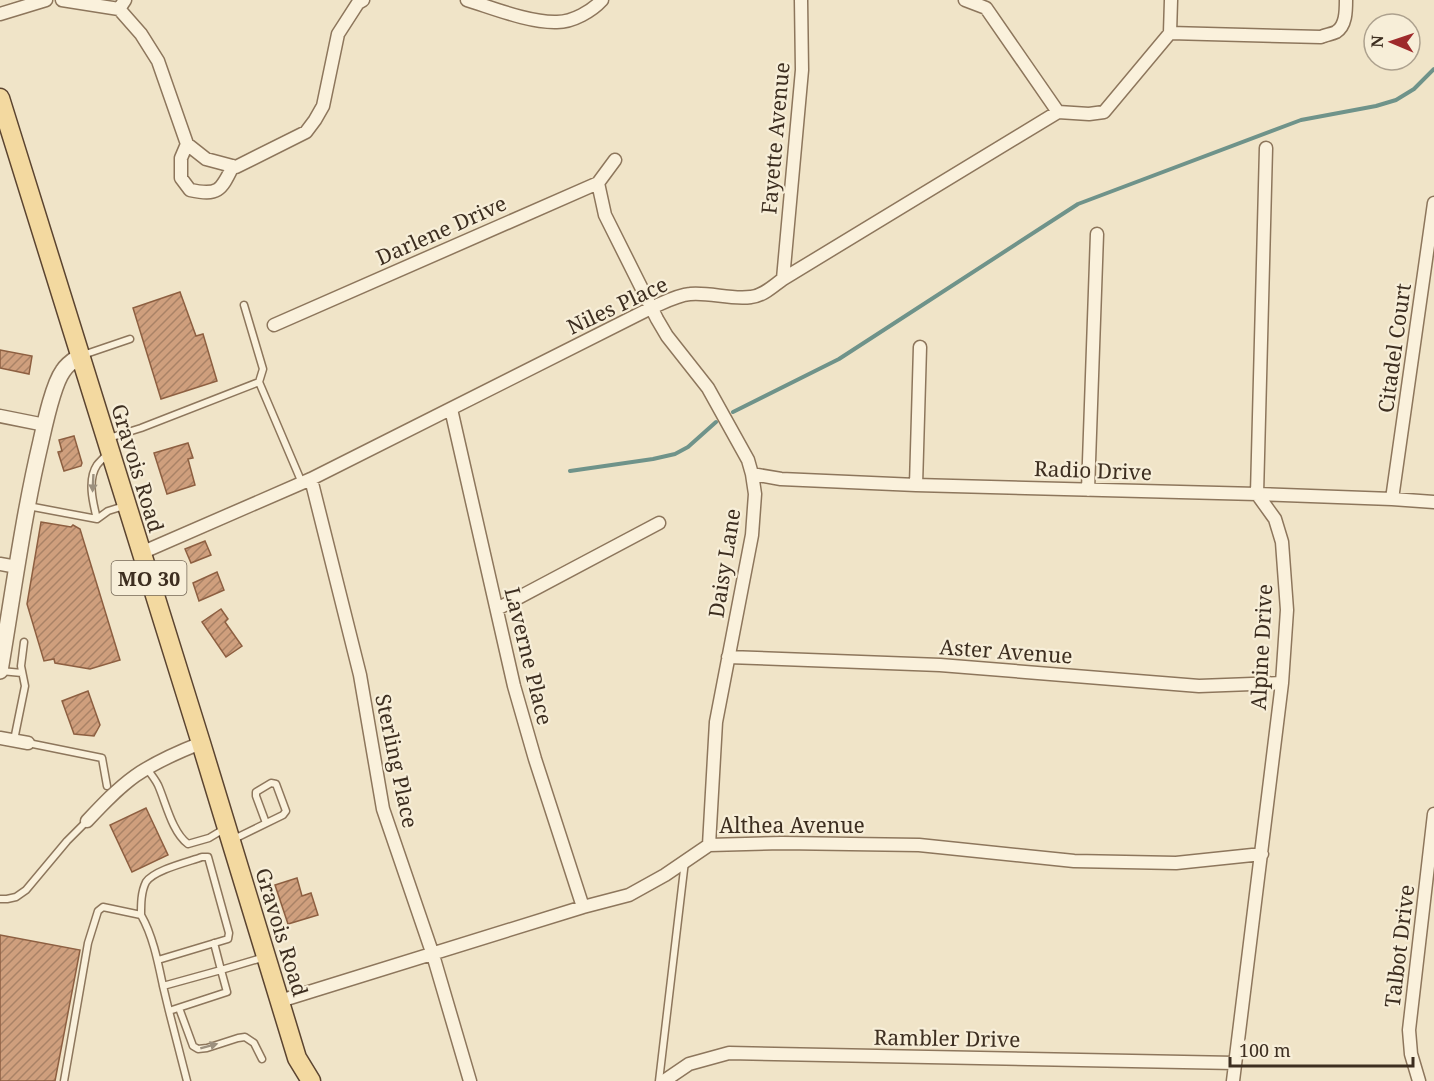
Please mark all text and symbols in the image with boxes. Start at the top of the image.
north arrow [1362,12,1422,72]
text: N [1366,34,1388,48]
street label: Fayette Avenue [754,61,796,215]
street label: Darlene Drive [371,189,511,271]
street label: Niles Place [562,269,672,341]
street label: Citadel Court [1371,281,1417,415]
street label: Gravois Road [105,400,171,536]
street label: Radio Drive [1034,454,1152,486]
one-way arrow [88,473,97,492]
street label: Daisy Lane [702,506,746,620]
road number: MO 30 [112,561,186,595]
street label: Alpine Drive [1244,583,1278,711]
street label: Laverne Place [498,584,560,728]
street label: Aster Avenue [939,632,1073,670]
street label: Sterling Place [369,692,425,830]
street label: Althea Avenue [719,811,865,839]
street label: Gravois Road [249,864,315,1000]
street label: Talbot Drive [1378,883,1420,1009]
street label: Rambler Drive [873,1023,1021,1053]
scale bar [1230,1030,1413,1068]
text: 100 m [1239,1038,1291,1062]
one-way arrow [200,1041,219,1051]

